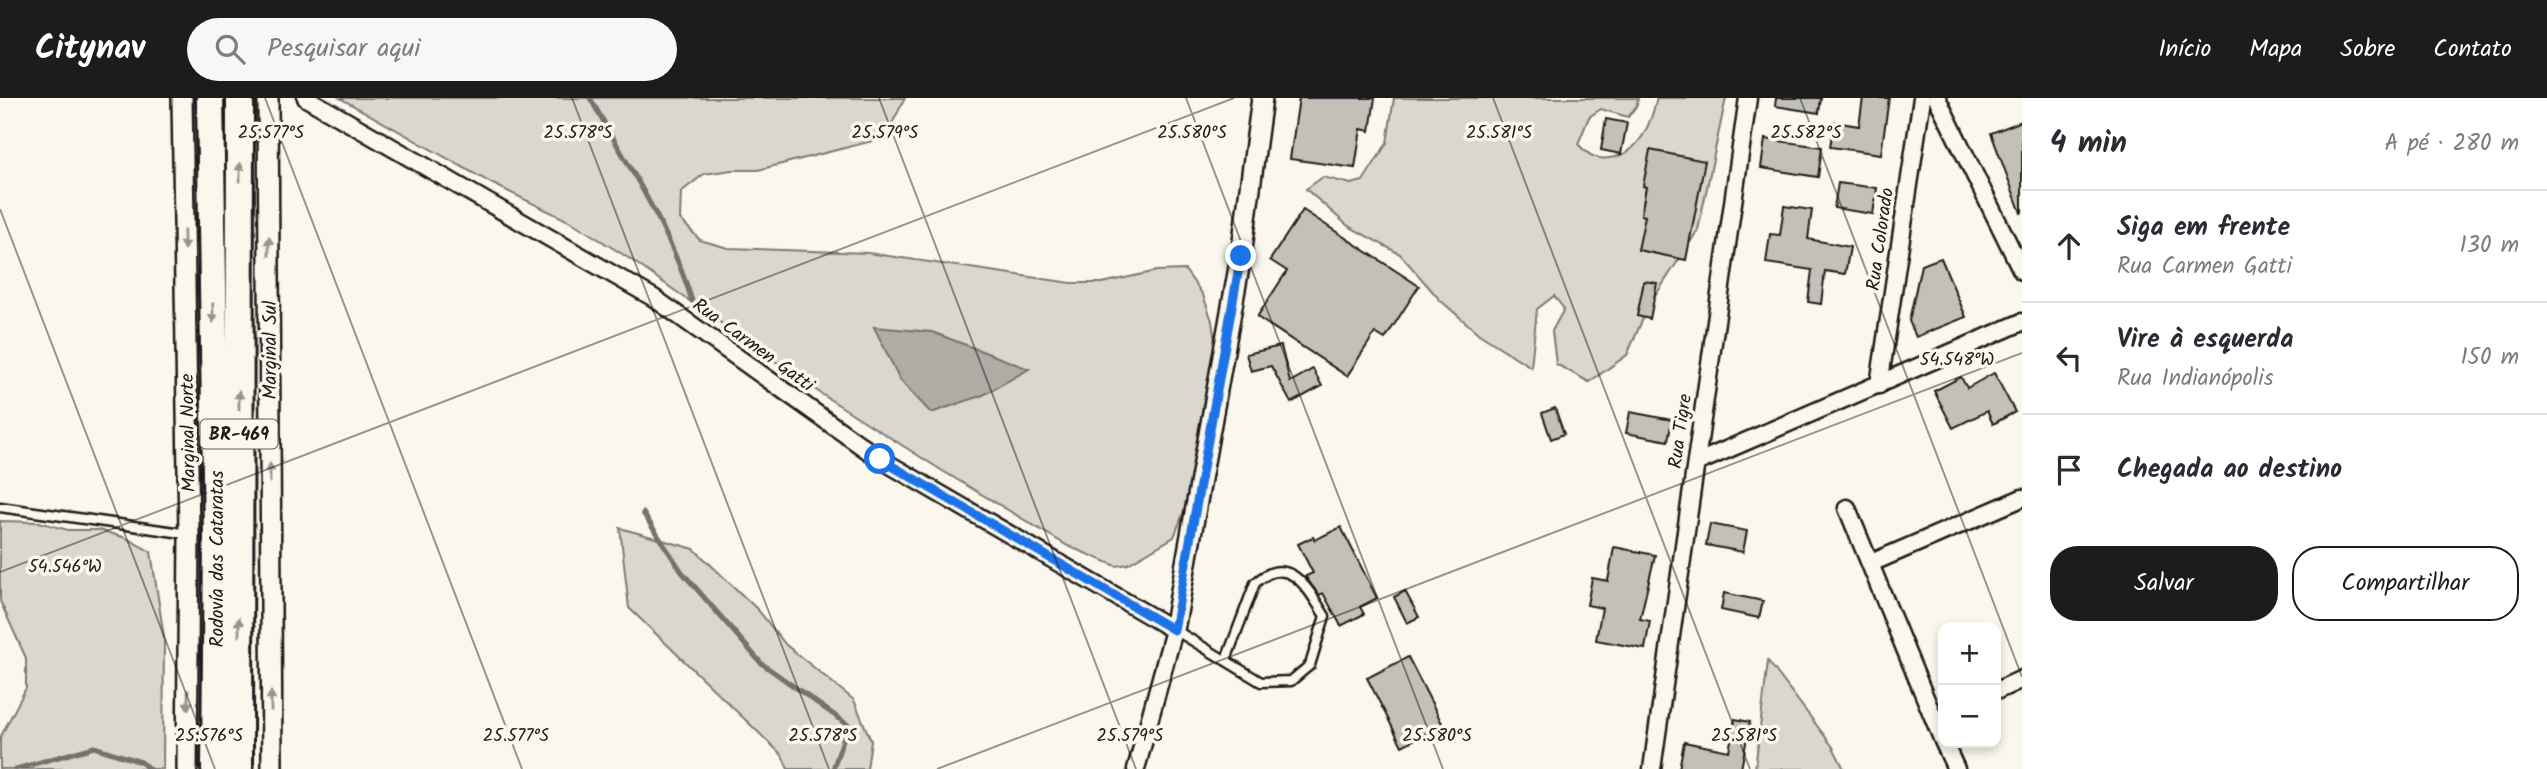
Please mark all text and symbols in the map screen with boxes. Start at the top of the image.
search box [187,18,677,81]
text: Citynav [35,23,145,76]
text: Pesquisar aqui [267,28,420,70]
icon: search [211,30,249,68]
text: Início [2158,30,2211,69]
text: Mapa [2249,30,2302,69]
text: Sobre [2340,30,2395,69]
text: Contato [2433,30,2512,69]
text: 25.577°S [238,119,305,148]
text: 25.578°S [544,119,613,148]
text: 25.579°S [852,119,919,148]
text: 25.580°S [1157,119,1227,148]
text: 25.581°S [1466,119,1533,148]
text: 25.582°S [1770,119,1842,148]
text: 4 min [2050,120,2127,168]
text: A pé · 280 m [2385,126,2519,162]
one-way arrow [234,161,246,183]
street label: Rua Colorado [1859,186,1903,293]
text: Siga em frente [2117,207,2290,249]
icon: ahead [2050,227,2088,265]
text: 130 m [2460,228,2519,264]
one-way arrow [178,229,190,251]
one-way arrow [263,235,275,257]
route end [1225,240,1256,271]
text: Rua Carmen Gatti [2117,249,2292,285]
street label: Rua Carmen Gatti [686,291,821,401]
street label: Marginal Sul [256,300,286,399]
one-way arrow [208,302,219,324]
text: Vire à esquerda [2117,319,2294,361]
icon: left [2050,339,2088,377]
text: 150 m [2460,340,2519,376]
text: 54.548°W [1920,346,1994,375]
text: Rua Indianópolis [2117,361,2274,397]
street label: Marginal Norte [173,373,205,493]
one-way arrow [233,389,245,411]
street label: Rua Tigre [1661,391,1701,471]
road number: BR-469 [201,420,278,448]
route start [864,443,895,474]
text: Chegada ao destino [2117,449,2342,491]
icon: arrive [2050,451,2088,489]
one-way arrow [264,462,276,484]
street label: Rodovía das Cataratas [203,470,233,648]
button: Salvar [2050,546,2278,621]
button: Compartilhar [2292,546,2519,621]
text: 54.546°W [28,553,102,582]
one-way arrow [233,616,245,638]
map controls [1938,622,2001,748]
button: + [1938,622,2001,685]
button: − [1938,685,2001,748]
one-way arrow [182,689,193,711]
one-way arrow [265,690,277,712]
text: 25.576°S [175,722,243,751]
text: 25.577°S [483,722,550,751]
text: 25.578°S [789,722,858,751]
text: 25.579°S [1097,722,1164,751]
text: 25.580°S [1402,722,1472,751]
text: 25.581°S [1711,722,1778,751]

